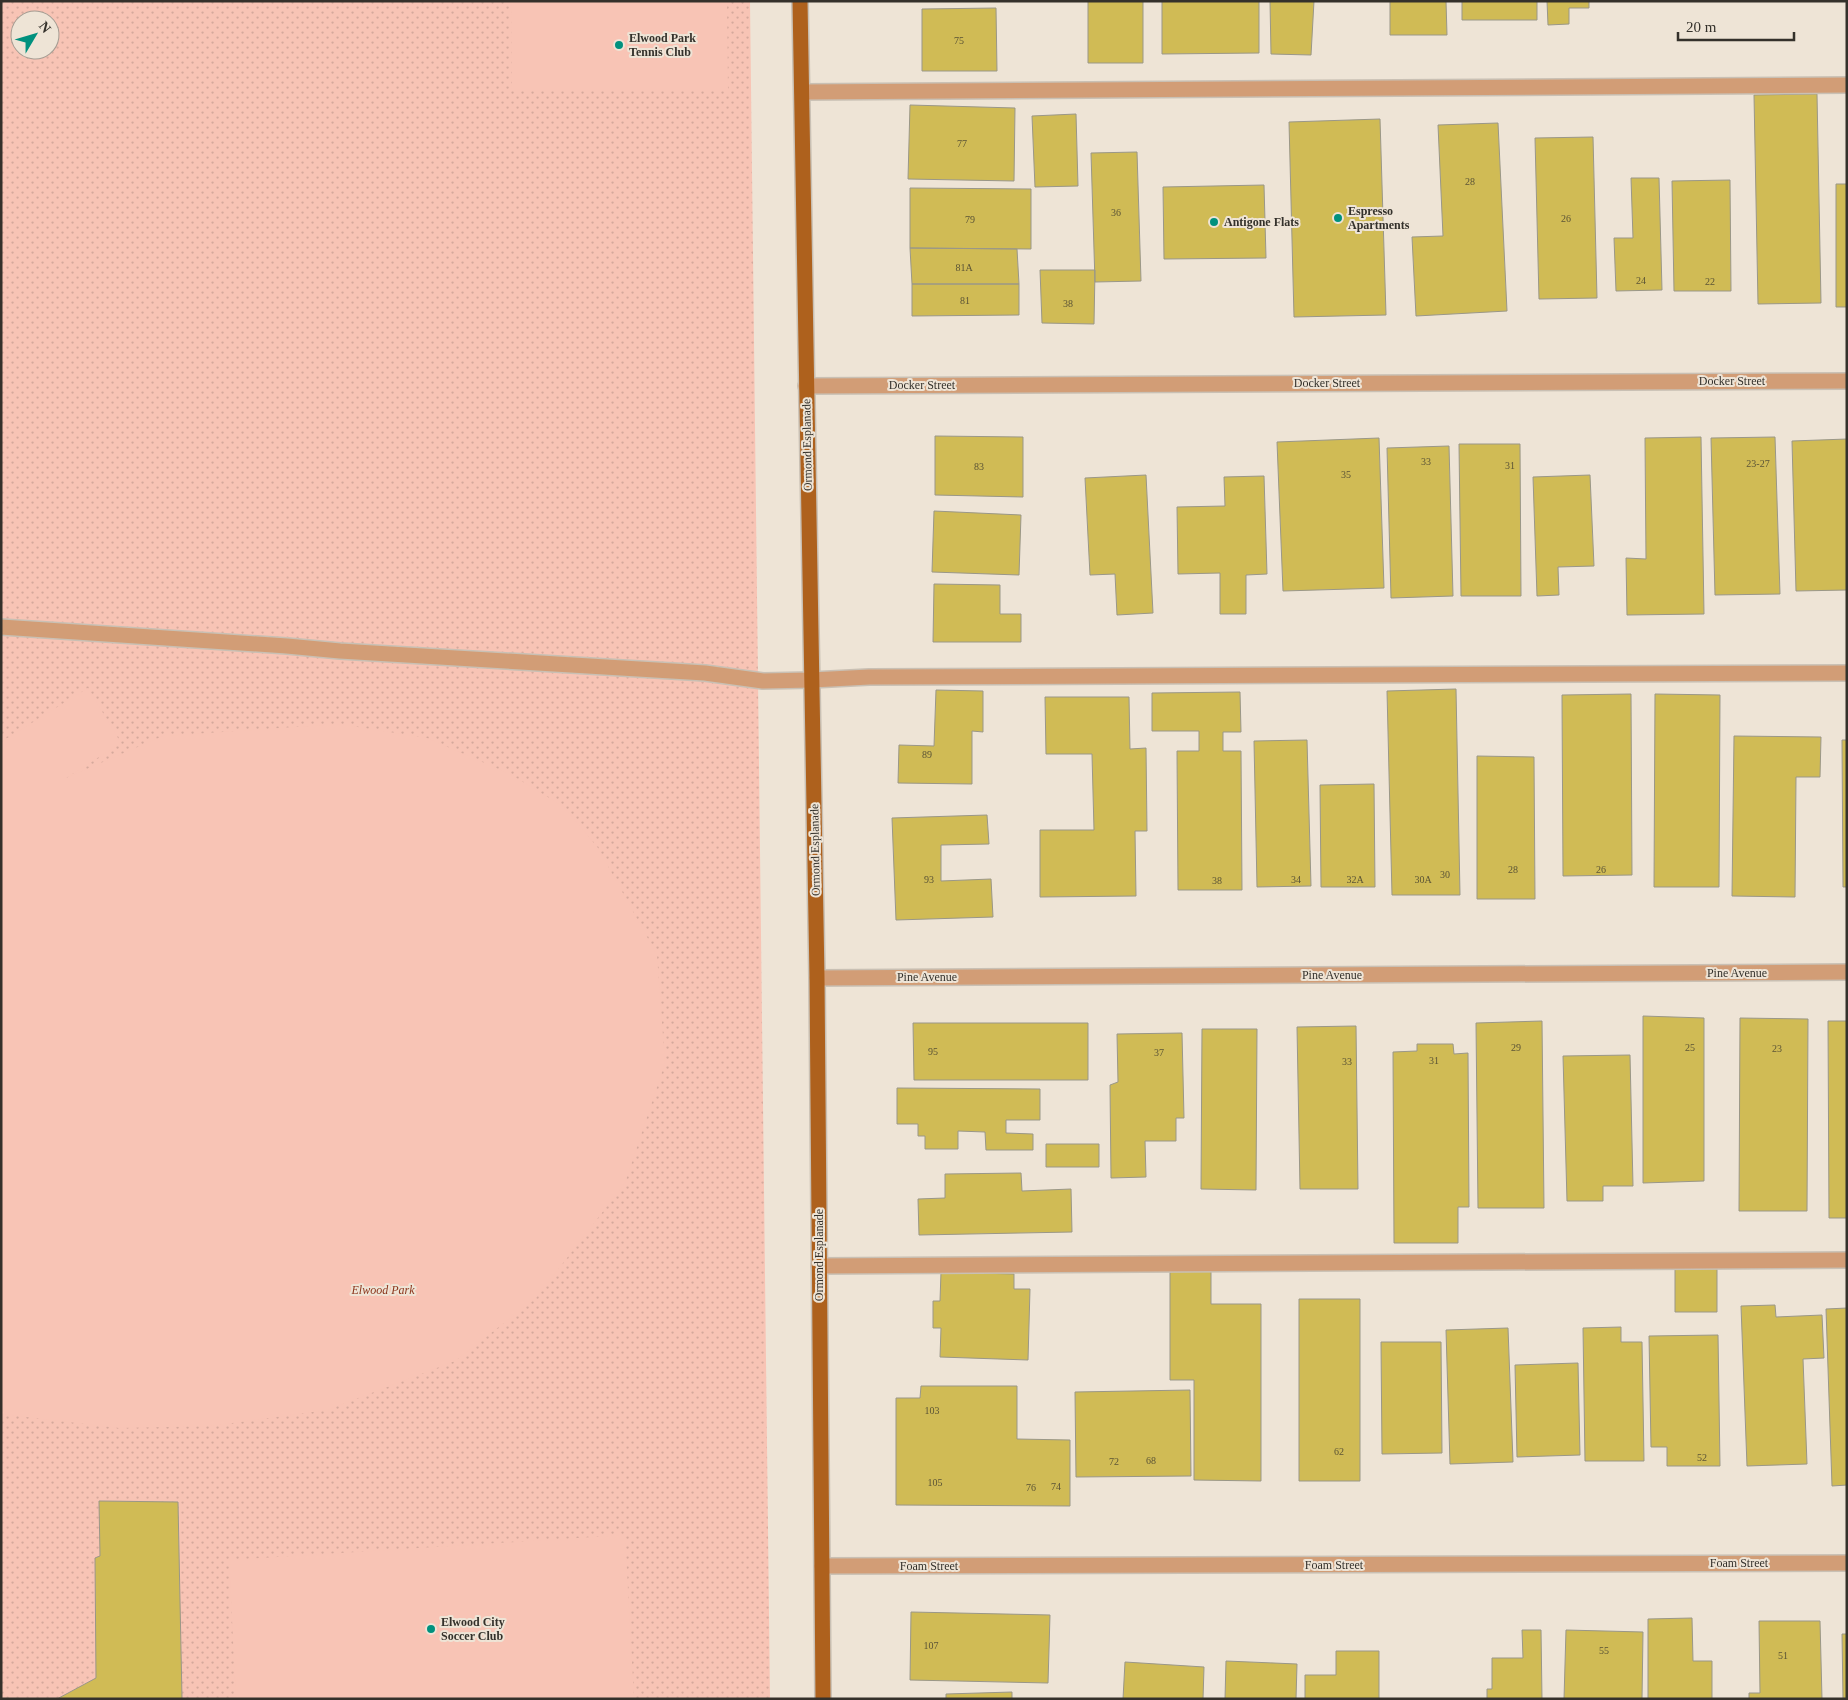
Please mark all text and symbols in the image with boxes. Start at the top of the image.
north arrow [10,10,60,60]
scale bar [1678,10,1794,42]
text: N [36,19,54,36]
text: 20 m [1686,19,1717,35]
place label: Elwood Park Tennis Club [629,31,696,59]
house number: 75 [954,35,964,46]
marker: Elwood Park Tennis Club [613,39,625,51]
house number: 77 [957,138,967,149]
house number: 28 [1465,176,1475,187]
place label: Espresso Apartments [1348,204,1410,232]
house number: 36 [1111,207,1121,218]
marker: Espresso Apartments [1332,212,1344,224]
house number: 26 [1561,213,1571,224]
house number: 79 [965,214,975,225]
place label: Antigone Flats [1224,215,1299,229]
marker: Antigone Flats [1208,216,1220,228]
house number: 81A [955,262,973,273]
house number: 24 [1636,275,1646,286]
house number: 22 [1705,276,1715,287]
house number: 81 [960,295,970,306]
house number: 38 [1063,298,1073,309]
street label: Docker Street [1699,374,1766,388]
street label: Docker Street [1294,376,1361,390]
street label: Docker Street [889,378,956,392]
street label: Ormond Esplanade [799,399,815,491]
house number: 33 [1421,456,1431,467]
house number: 23-27 [1746,458,1770,469]
house number: 31 [1505,460,1515,471]
house number: 83 [974,461,984,472]
house number: 35 [1341,469,1351,480]
house number: 89 [922,749,932,760]
street label: Ormond Esplanade [807,804,823,896]
house number: 28 [1508,864,1518,875]
house number: 26 [1596,864,1606,875]
house number: 30 [1440,869,1450,880]
house number: 93 [924,874,934,885]
house number: 34 [1291,874,1301,885]
house number: 32A [1346,874,1364,885]
house number: 30A [1414,874,1432,885]
house number: 38 [1212,875,1222,886]
street label: Pine Avenue [1707,966,1767,980]
street label: Pine Avenue [1302,968,1362,982]
street label: Pine Avenue [897,970,957,984]
house number: 29 [1511,1042,1521,1053]
house number: 25 [1685,1042,1695,1053]
house number: 23 [1772,1043,1782,1054]
house number: 95 [928,1046,938,1057]
house number: 37 [1154,1047,1164,1058]
house number: 31 [1429,1055,1439,1066]
house number: 33 [1342,1056,1352,1067]
street label: Ormond Esplanade [812,1209,826,1301]
park label: Elwood Park [351,1283,415,1297]
house number: 103 [925,1405,940,1416]
house number: 62 [1334,1446,1344,1457]
house number: 52 [1697,1452,1707,1463]
house number: 68 [1146,1455,1156,1466]
house number: 72 [1109,1456,1119,1467]
house number: 105 [928,1477,943,1488]
house number: 74 [1051,1481,1061,1492]
house number: 76 [1026,1482,1036,1493]
street label: Foam Street [1710,1556,1769,1570]
street label: Foam Street [1305,1558,1364,1572]
street label: Foam Street [900,1559,959,1573]
place label: Elwood City Soccer Club [441,1615,505,1643]
marker: Elwood City Soccer Club [425,1623,437,1635]
house number: 107 [924,1640,939,1651]
house number: 55 [1599,1645,1609,1656]
house number: 51 [1778,1650,1788,1661]

